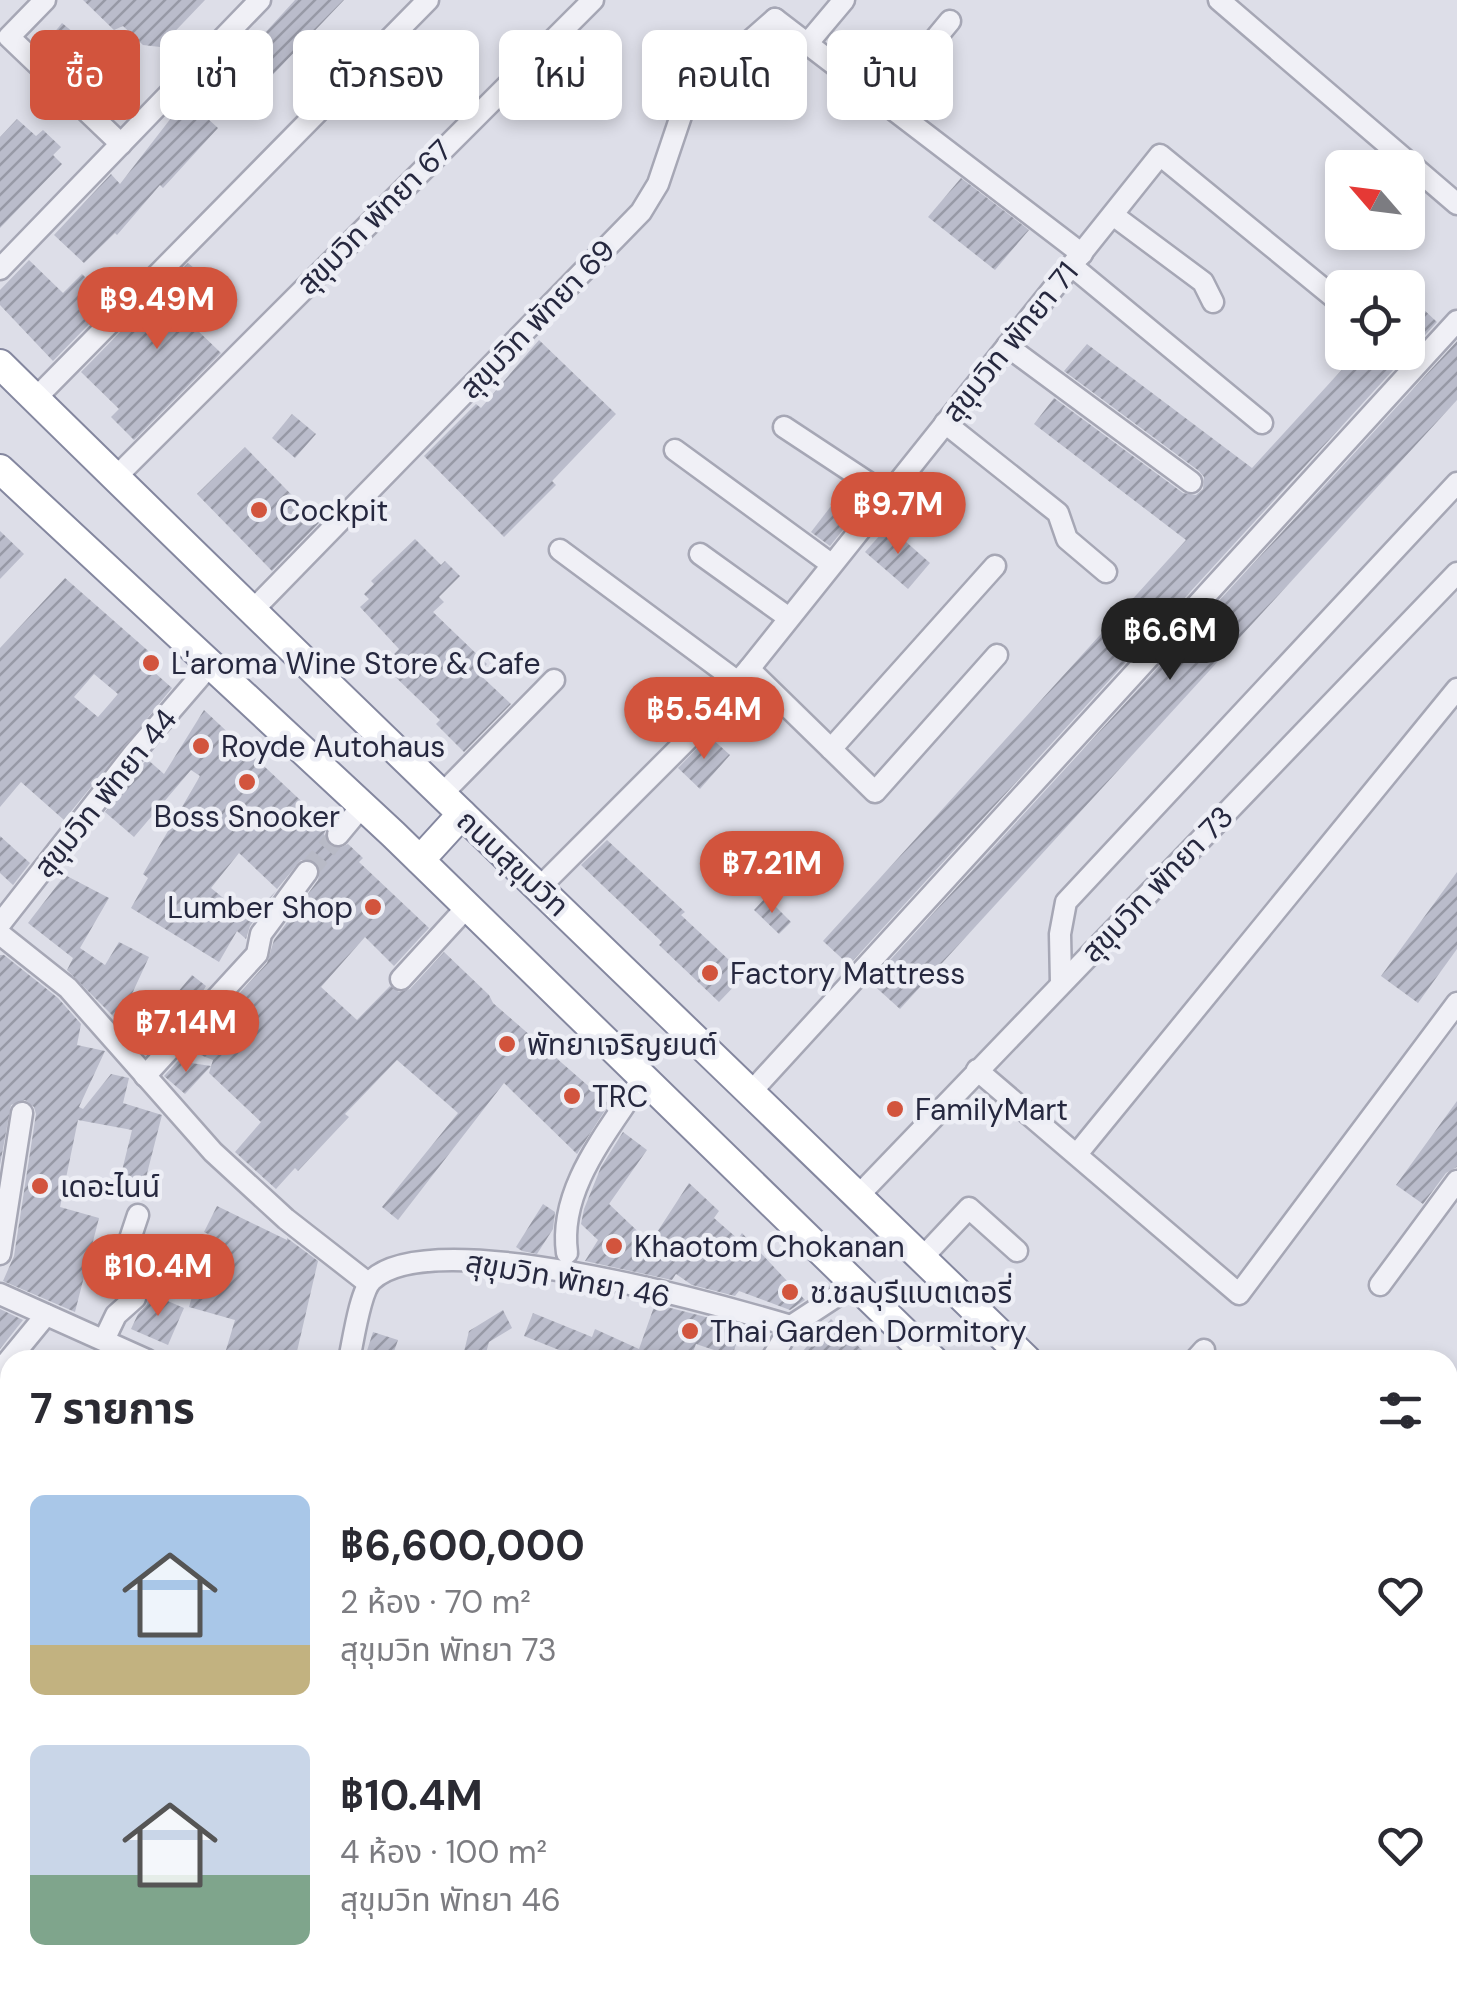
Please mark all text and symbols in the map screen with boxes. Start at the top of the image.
chip: ซื้อ [30,30,140,120]
chip: เช่า [160,30,273,120]
chip: ตัวกรอง [293,30,479,120]
chip: ใหม่ [499,30,622,120]
chip: คอนโด [642,30,807,120]
chip: บ้าน [827,30,953,120]
street label: สุขุมวิท พัทยา 67 [288,131,460,303]
north arrow [1325,150,1425,250]
map controls [1325,150,1425,370]
street label: สุขุมวิท พัทยา 69 [451,231,623,407]
street label: สุขุมวิท พัทยา 71 [933,254,1087,430]
pin: ฿9.49M [76,267,238,352]
button: locate [1325,270,1425,370]
text: ฿9.49M [99,278,215,320]
pin: ฿9.7M [828,472,968,557]
text: ฿9.7M [853,483,943,525]
place label: Cockpit [279,491,388,530]
marker: Cockpit [248,499,270,521]
pin: ฿6.6M [1100,598,1240,683]
text: ฿6.6M [1123,609,1217,651]
place label: L'aroma Wine Store & Cafe [171,644,540,683]
marker: L'aroma Wine Store & Cafe [140,652,162,674]
pin: ฿5.54M [623,677,785,762]
text: ฿5.54M [646,688,762,730]
street label: สุขุมวิท พัทยา 44 [25,700,185,886]
place label: Royde Autohaus [221,727,445,766]
marker: Royde Autohaus [190,735,212,757]
marker: Boss Snooker [236,771,258,793]
place label: Boss Snooker [154,797,340,836]
street label: สุขุมวิท พัทยา 73 [1072,797,1242,971]
street label: ถนนสุขุมวิท [449,801,577,925]
pin: ฿7.21M [691,831,853,916]
text: ฿7.21M [722,842,822,884]
place label: Lumber Shop [167,888,353,927]
marker: Lumber Shop [362,896,384,918]
place label: Factory Mattress [730,954,965,993]
marker: Factory Mattress [699,962,721,984]
pin: ฿7.14M [105,990,267,1075]
text: ฿7.14M [135,1001,237,1043]
place label: พัทยาเจริญยนต์ [527,1025,717,1064]
marker: พัทยาเจริญยนต์ [496,1033,518,1055]
place label: TRC [592,1077,648,1116]
marker: TRC [561,1085,583,1107]
place label: FamilyMart [915,1090,1068,1129]
marker: FamilyMart [884,1098,906,1120]
place label: เดอะไนน์ [60,1167,160,1206]
marker: เดอะไนน์ [29,1175,51,1197]
place label: Khaotom Chokanan [634,1227,905,1266]
pin: ฿10.4M [77,1234,239,1319]
marker: Khaotom Chokanan [603,1235,625,1257]
street label: สุขุมวิท พัทยา 46 [463,1242,673,1316]
text: ฿10.4M [104,1245,212,1287]
place label: ช.ชลบุรีแบตเตอรี่ [810,1272,1012,1312]
marker: ช.ชลบุรีแบตเตอรี่ [779,1281,801,1303]
place label: Thai Garden Dormitory [710,1312,1027,1351]
marker: Thai Garden Dormitory [679,1320,701,1342]
text: 7 รายการ [30,1381,195,1436]
icon: filters [1373,1383,1428,1438]
text: ฿6,600,000 [340,1518,585,1573]
icon: home [110,1535,230,1655]
icon: heart [1373,1568,1428,1623]
text: 2 ห้อง · 70 m² [340,1581,531,1623]
text: สุขุมวิท พัทยา 73 [340,1629,557,1671]
text: ฿10.4M [340,1768,483,1823]
icon: home [110,1785,230,1905]
icon: heart [1373,1818,1428,1873]
text: 4 ห้อง · 100 m² [340,1831,547,1873]
text: สุขุมวิท พัทยา 46 [340,1879,561,1921]

